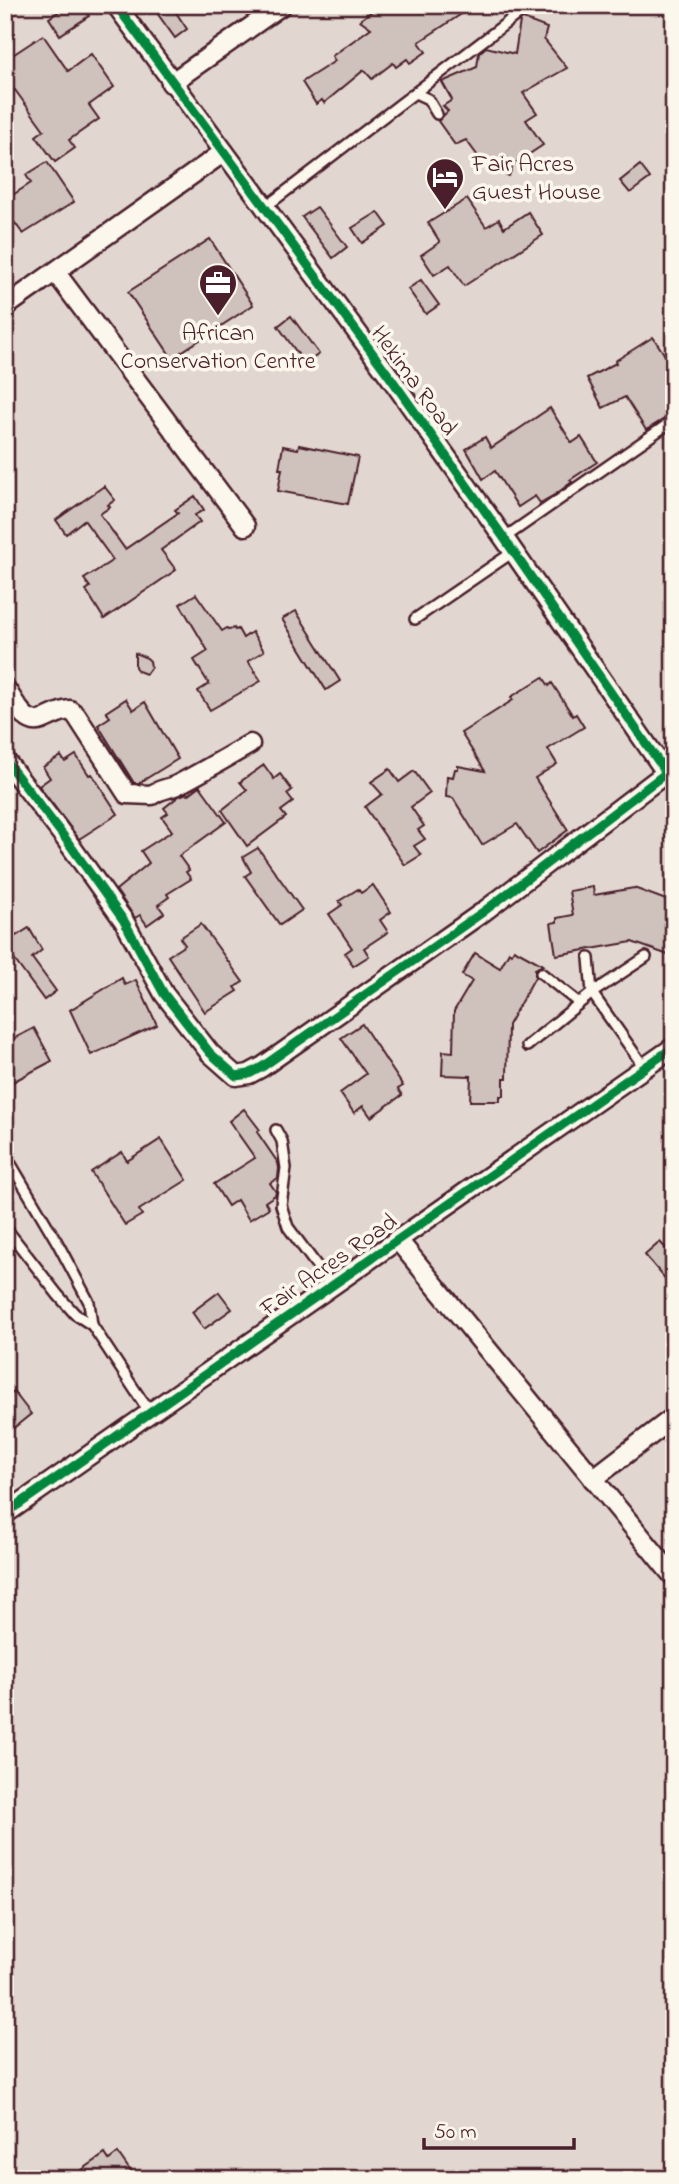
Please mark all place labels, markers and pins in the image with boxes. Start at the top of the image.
place label: Fair Acres Guest House [471,148,601,211]
hotel icon: Fair Acres Guest House [424,156,466,211]
office icon: African Conservation Centre [197,262,239,317]
place label: African Conservation Centre [121,317,316,380]

